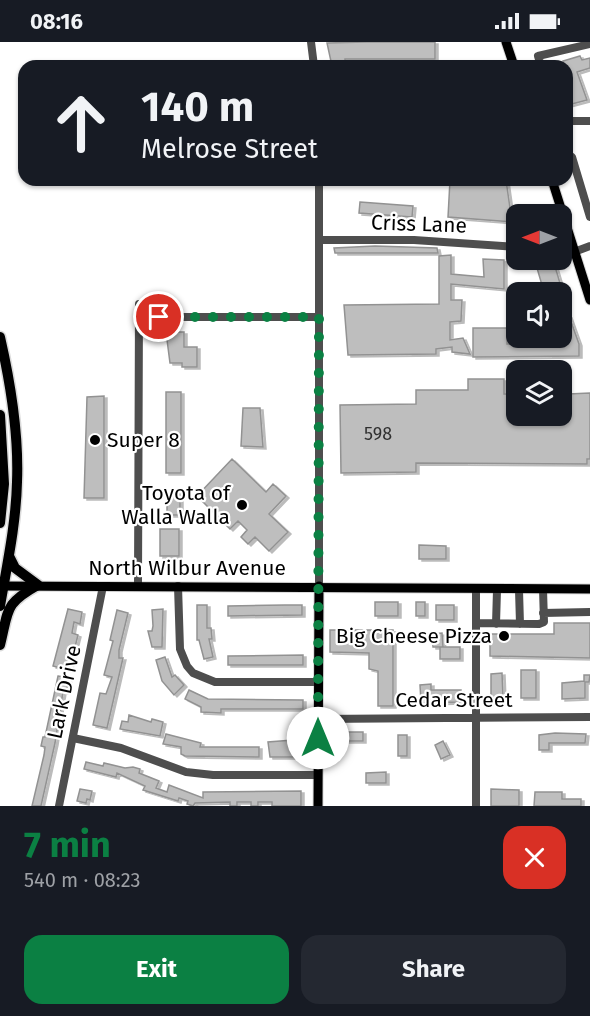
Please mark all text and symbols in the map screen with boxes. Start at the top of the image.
text: 08:16 [30,8,83,35]
text: 140 m [141,82,254,132]
icon: ahead [42,84,120,162]
text: Melrose Street [141,133,318,165]
north arrow [506,204,572,270]
map controls [506,204,572,426]
street label: Criss Lane [371,209,467,239]
button: sound [506,282,572,348]
pin [133,291,184,342]
icon: arrive [142,300,175,333]
button: layers [506,360,572,426]
house number: 598 [364,423,392,445]
place label: Super 8 [107,427,180,453]
marker: Super 8 [88,433,102,447]
place label: Toyota of Walla Walla [121,480,232,530]
marker: Toyota of Walla Walla [235,498,249,512]
street label: North Wilbur Avenue [88,555,286,581]
place label: Big Cheese Pizza [336,623,492,649]
marker: Big Cheese Pizza [497,629,511,643]
street label: Lark Drive [41,643,87,741]
street label: Cedar Street [395,687,513,713]
position arrow [286,706,350,770]
text: 7 min [24,823,111,867]
button: close [503,826,566,889]
text: 540 m · 08:23 [24,868,140,892]
button: Exit [24,935,289,1004]
button: Share [301,935,566,1004]

